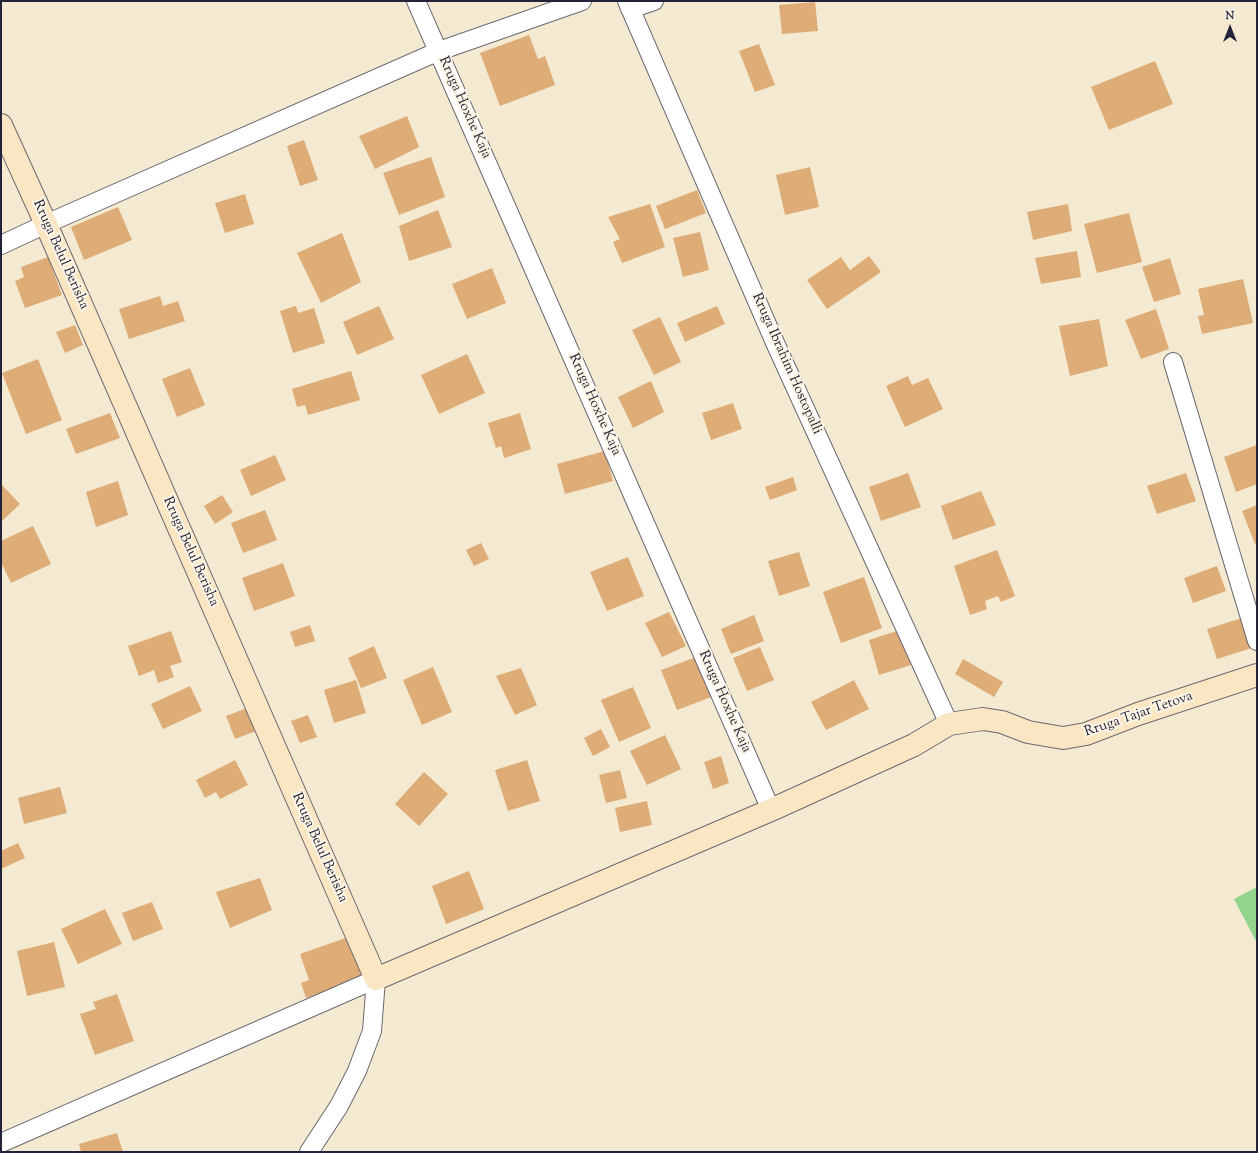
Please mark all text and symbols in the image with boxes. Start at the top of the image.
north arrow [1210,8,1250,48]
text: N [1226,8,1234,24]
street label: Rruga Hoxhe Kaja [434,54,494,162]
street label: Rruga Belul Berisha [28,198,92,312]
street label: Rruga Ibrahim Hostopalli [747,291,825,437]
street label: Rruga Hoxhe Kaja [564,351,624,459]
street label: Rruga Belul Berisha [158,495,222,609]
street label: Rruga Hoxhe Kaja [694,648,754,756]
street label: Rruga Tajar Tetova [1083,689,1195,741]
street label: Rruga Belul Berisha [287,791,351,905]

